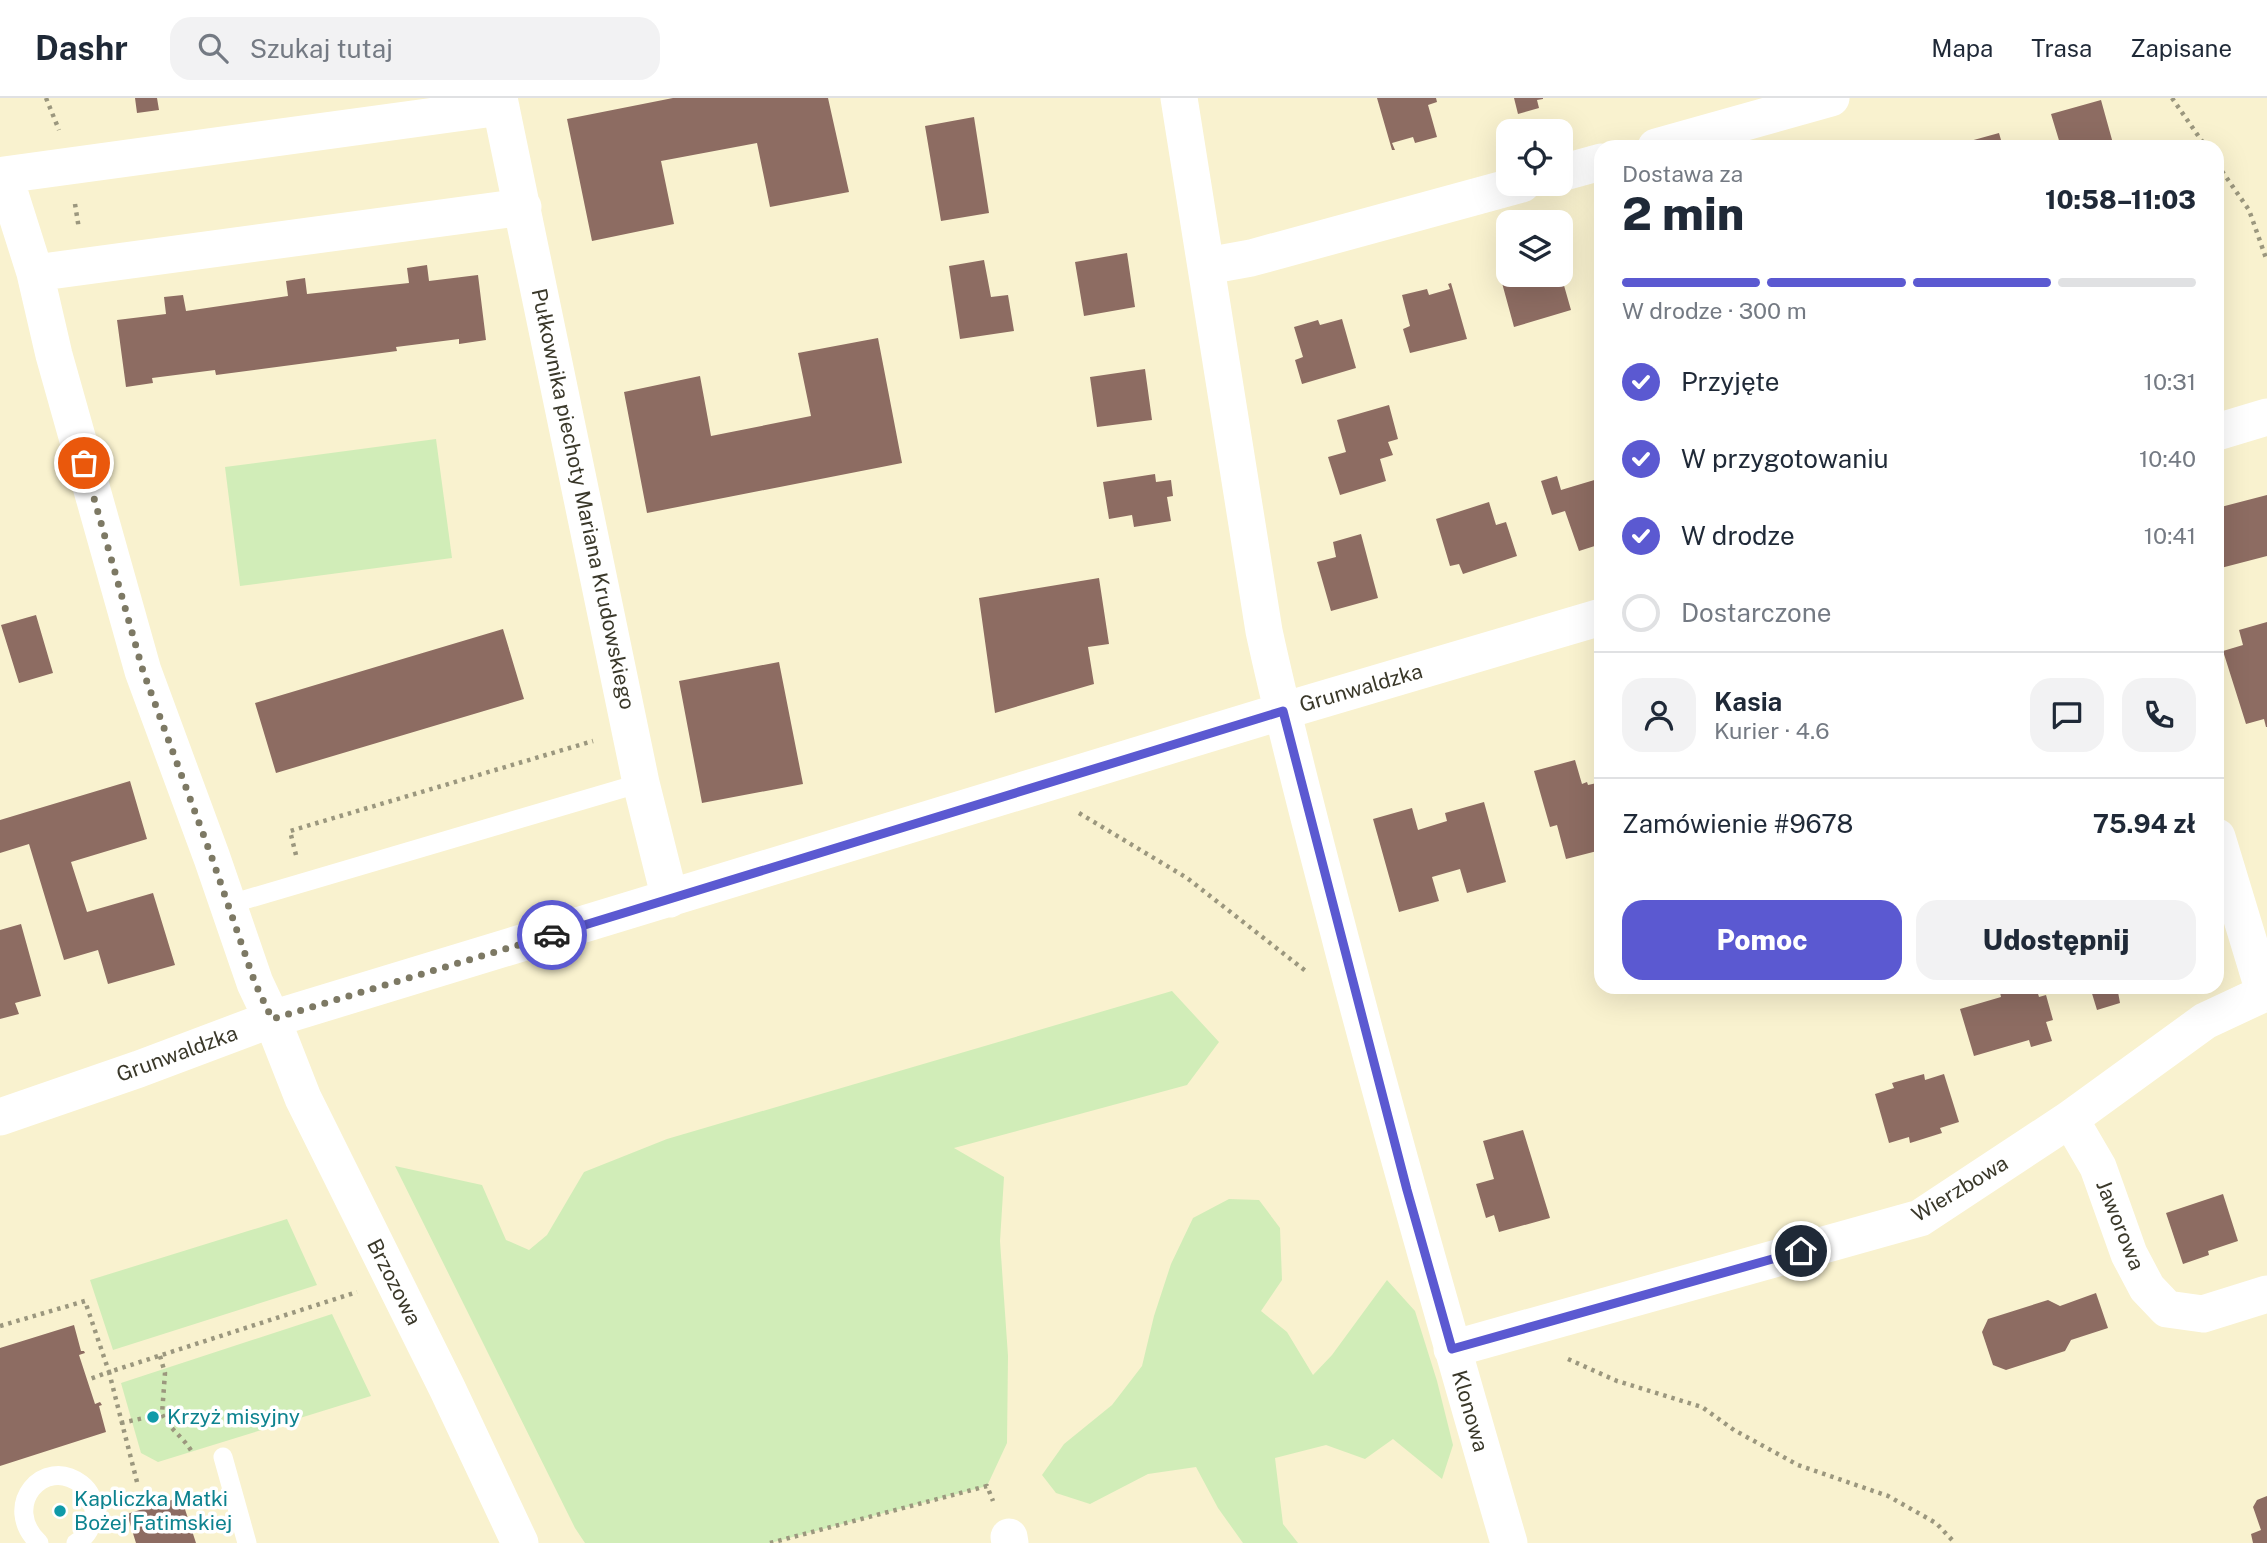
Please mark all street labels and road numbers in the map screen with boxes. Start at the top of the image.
street label: Pułkownika piechoty Mariana Krudowskiego [527,286,640,712]
street label: Grunwaldzka [1296,658,1425,717]
street label: Grunwaldzka [113,1020,241,1087]
street label: Wierzbowa [1907,1150,2012,1227]
street label: Jaworowa [2091,1176,2150,1274]
street label: Brzozowa [362,1234,427,1329]
street label: Klonowa [1447,1367,1494,1455]

